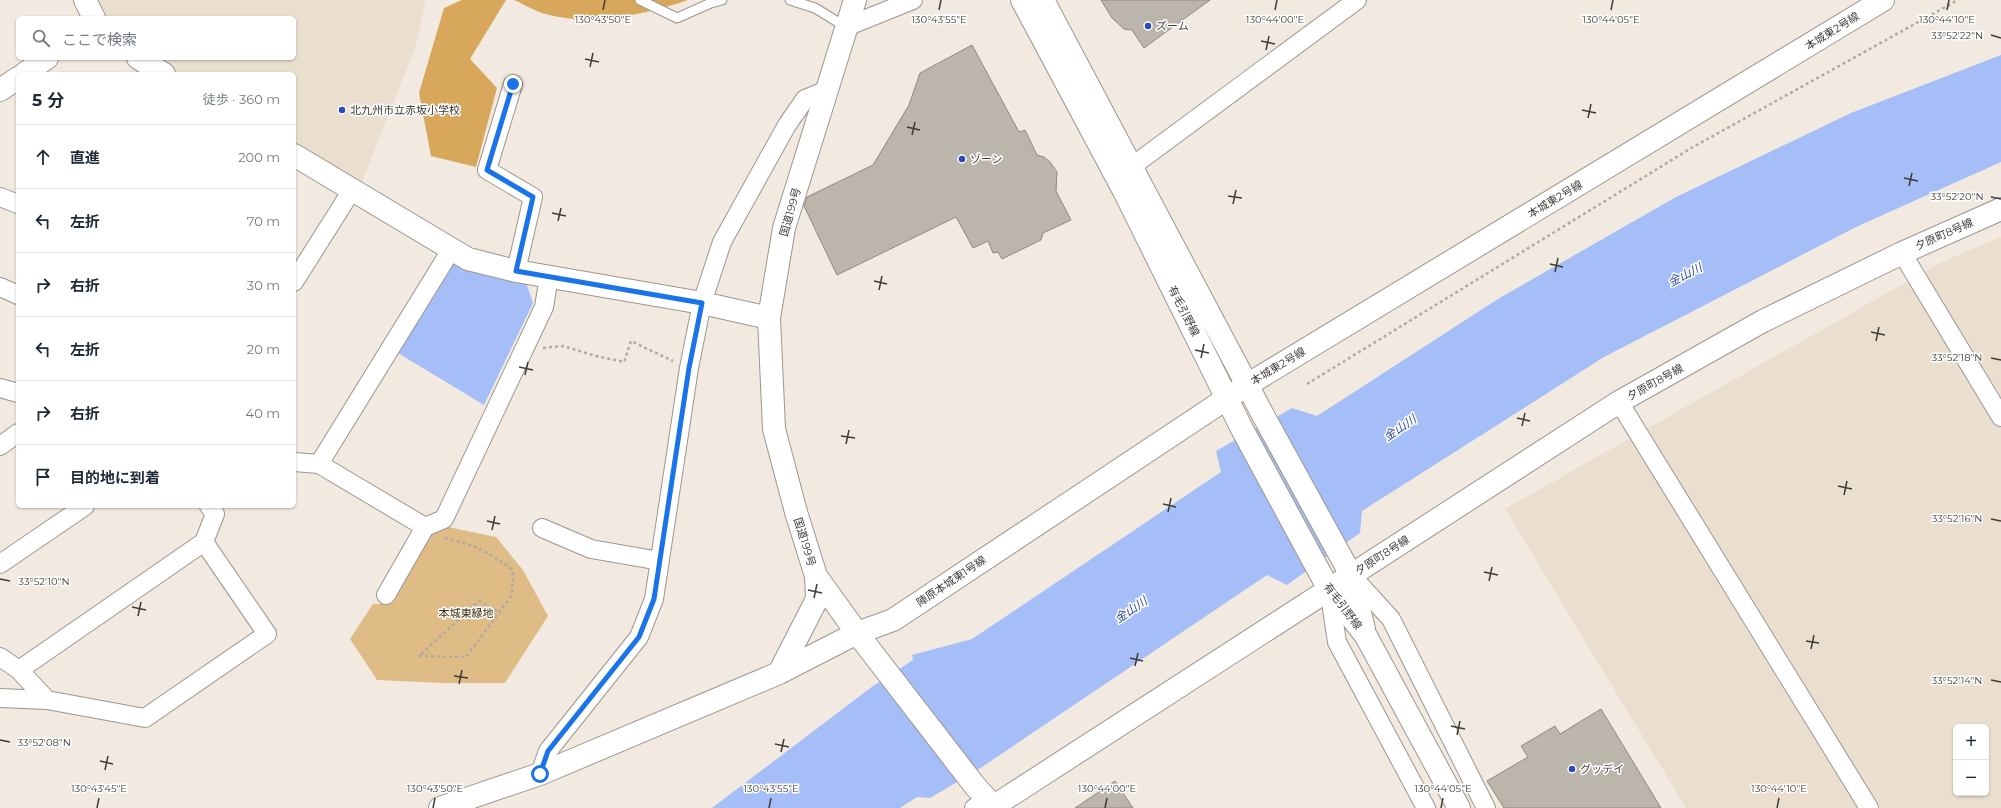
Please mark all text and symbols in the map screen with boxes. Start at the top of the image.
street label: 本城東2号線 [1802,9,1862,53]
text: 130°43'50"E [575,13,632,26]
text: 130°43'55"E [911,13,967,26]
text: 130°44'00"E [1246,13,1305,26]
text: 130°44'05"E [1582,13,1640,26]
text: 130°44'10"E [1919,13,1975,26]
search box [16,16,296,60]
place label: ズーム [1156,19,1189,33]
marker: ズーム [1143,21,1153,31]
icon: search [30,27,52,49]
text: 33°52'22"N [1931,29,1983,42]
text: ここで検索 [62,30,137,49]
route end [504,75,522,93]
text: 5 分 [32,90,64,110]
text: 徒歩 · 360 m [203,91,280,107]
place label: 北九州市立赤坂小学校 [350,103,460,117]
marker: 北九州市立赤坂小学校 [337,105,347,115]
icon: ahead [32,146,54,168]
text: 直進 [70,148,100,167]
text: 200 m [238,149,280,165]
place label: ゾーン [970,152,1002,166]
marker: ゾーン [957,154,967,164]
street label: 本城東2号線 [1525,177,1585,221]
street label: 国道199号 [776,186,804,238]
text: 33°52'20"N [1930,190,1984,203]
icon: left [32,210,54,232]
text: 左折 [70,212,100,231]
text: 70 m [247,213,280,229]
street label: 夕原町8号線 [1913,215,1975,253]
water label: 金山川 [1665,259,1706,289]
icon: right [32,274,54,296]
text: 右折 [70,276,100,295]
text: 30 m [247,277,280,293]
street label: 有毛引野線 [1165,283,1203,339]
icon: left [32,338,54,360]
text: 左折 [70,340,100,359]
text: 20 m [247,341,280,357]
street label: 本城東2号線 [1248,344,1308,388]
text: 33°52'18"N [1931,351,1983,364]
street label: 夕原町8号線 [1624,361,1686,403]
icon: right [32,402,54,424]
text: 右折 [70,404,100,423]
text: 40 m [246,405,280,421]
water label: 金山川 [1381,410,1420,444]
icon: arrive [32,466,54,488]
text: 目的地に到着 [70,468,160,487]
text: 33°52'16"N [1932,512,1982,525]
street label: 国道199号 [791,516,819,568]
street label: 夕原町8号線 [1352,532,1412,578]
street label: 陣原本城東1号線 [914,553,988,609]
text: 33°52'10"N [18,575,70,588]
street label: 有毛引野線 [1321,580,1365,632]
water label: 金山川 [1112,592,1151,626]
park label: 本城東緑地 [439,606,494,620]
text: 33°52'14"N [1932,674,1982,687]
map controls [1953,724,1989,796]
button: + [1953,724,1989,760]
text: 33°52'08"N [17,736,71,749]
button: − [1953,760,1989,796]
place label: グッデイ [1580,762,1624,776]
marker: グッデイ [1567,764,1577,774]
route start [531,765,549,783]
text: 130°43'45"E [71,782,127,795]
text: 130°43'50"E [407,782,464,795]
text: 130°43'55"E [743,782,799,795]
text: 130°44'00"E [1078,782,1137,795]
text: 130°44'05"E [1414,782,1472,795]
text: 130°44'10"E [1751,782,1807,795]

